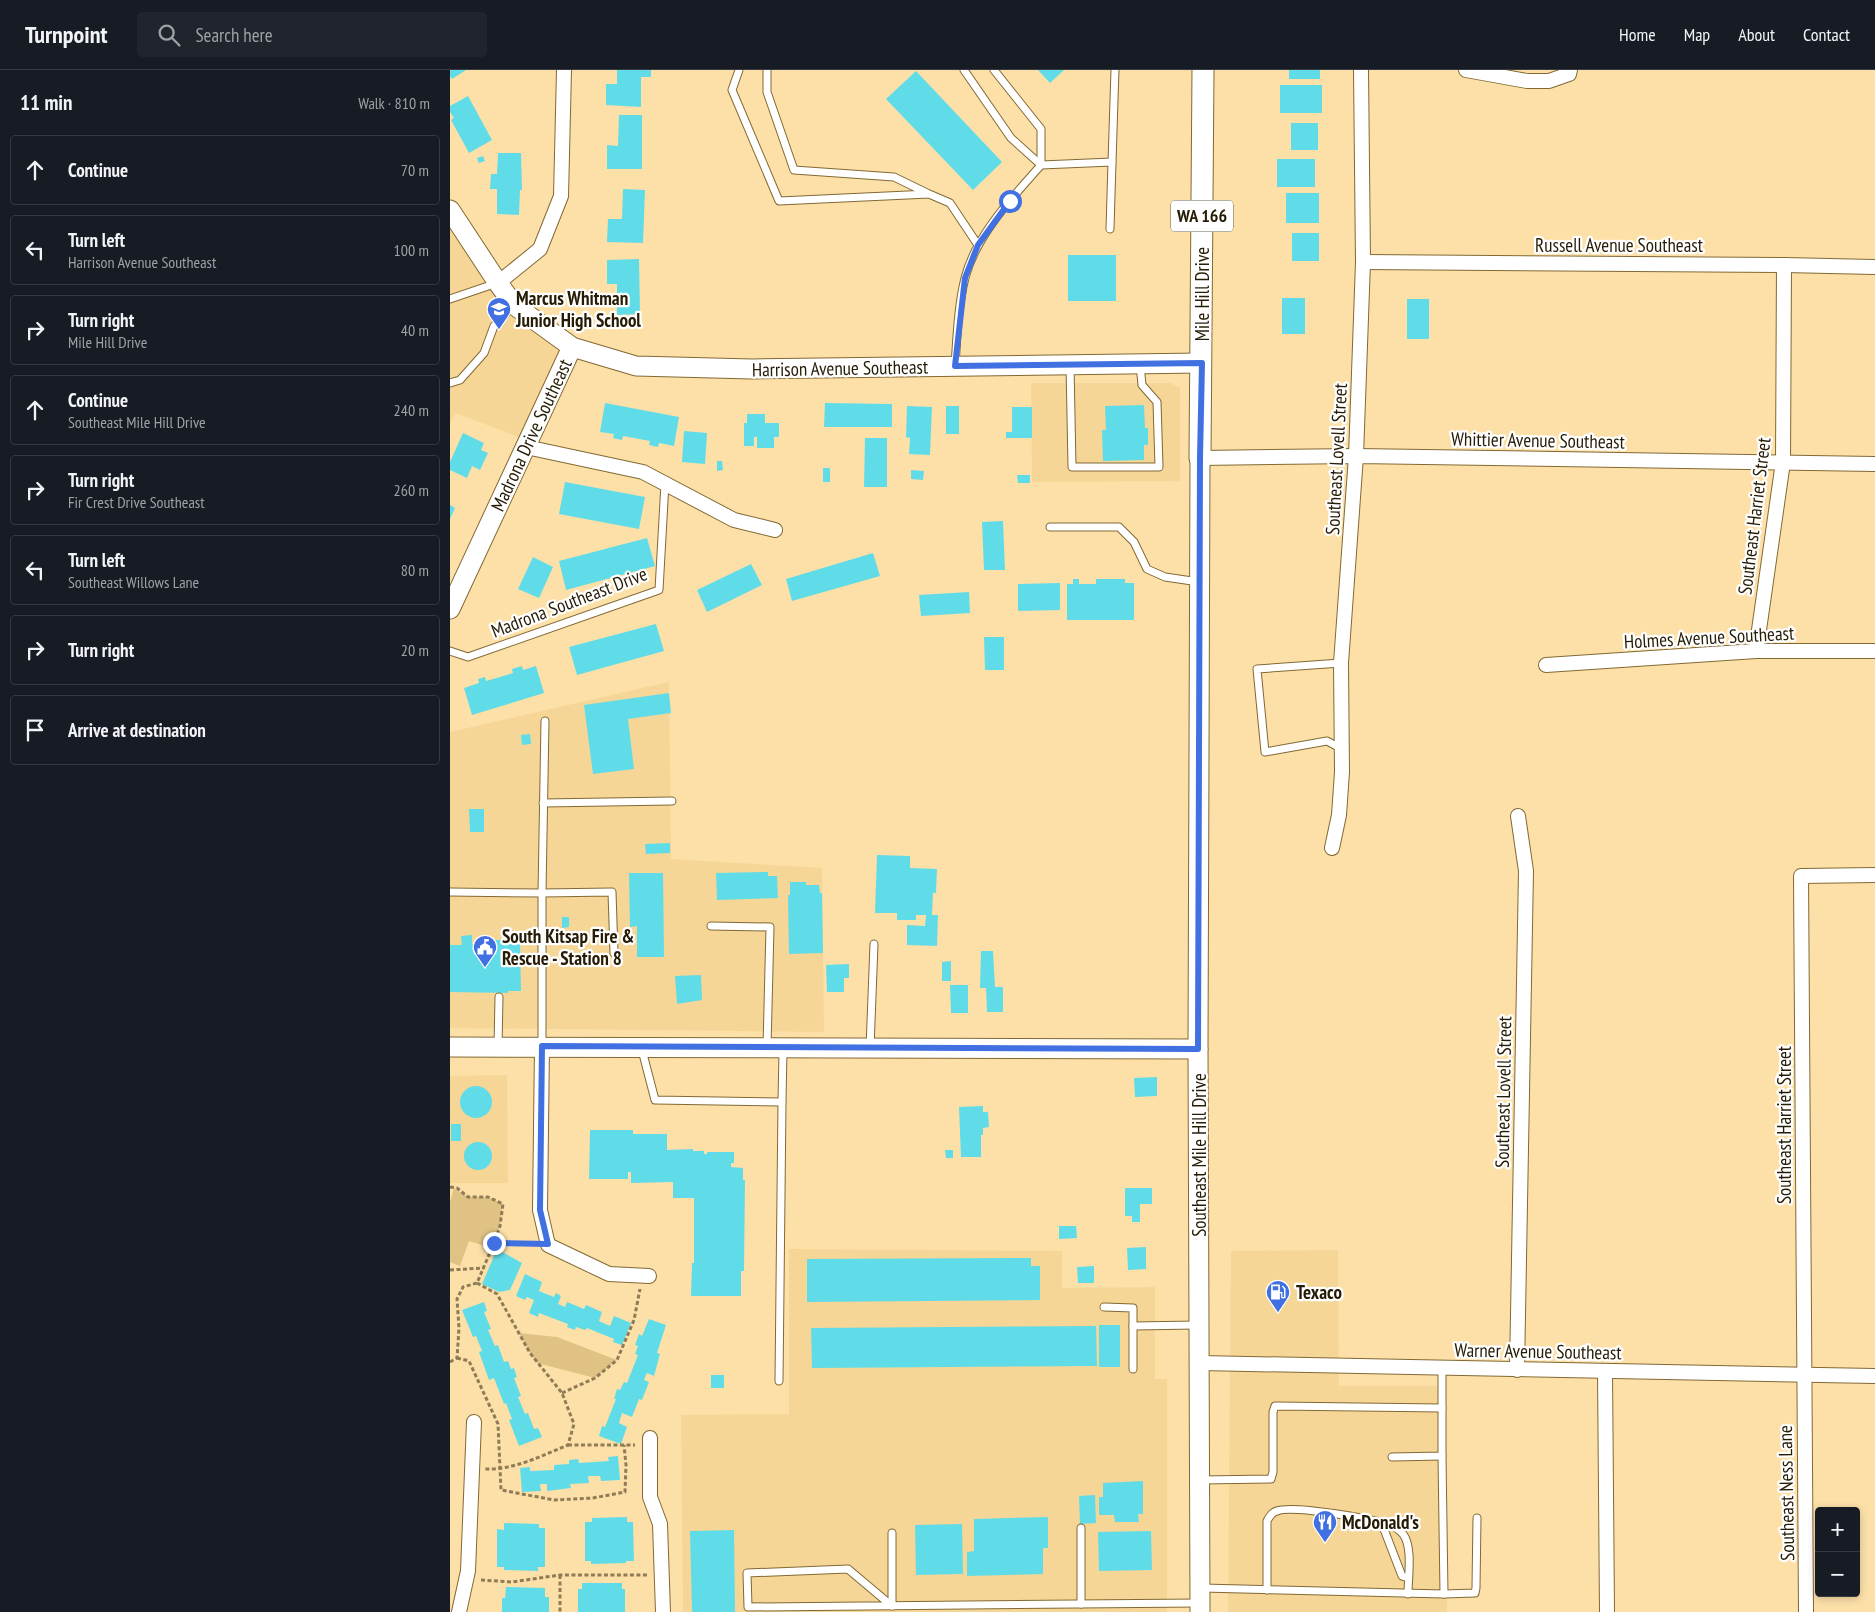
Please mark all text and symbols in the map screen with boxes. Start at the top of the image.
search box [137,12,487,57]
text: Turnpoint [25,19,107,50]
icon: search [155,21,183,49]
text: Search here [195,23,273,47]
text: Home [1619,23,1656,46]
text: Map [1684,23,1710,46]
text: About [1738,23,1775,46]
text: Contact [1803,23,1850,46]
text: 11 min [20,89,72,116]
text: Walk · 810 m [358,93,430,113]
icon: ahead [21,156,49,184]
text: Continue [68,158,128,182]
text: 70 m [401,160,429,180]
route start [999,190,1022,213]
road number: WA 166 [1171,200,1233,232]
text: Turn left [68,228,125,252]
street label: Russell Avenue Southeast [1535,233,1704,257]
icon: left [21,236,49,264]
text: 100 m [394,240,429,260]
street label: Mile Hill Drive [1190,247,1214,341]
text: Harrison Avenue Southeast [68,252,216,272]
place label: Marcus Whitman Junior High School [515,286,641,332]
school or university icon: Marcus Whitman Junior High School [486,296,512,330]
text: Turn right [68,308,134,332]
icon: right [21,316,49,344]
text: 40 m [401,320,429,340]
text: Mile Hill Drive [68,332,147,352]
street label: Madrona Drive Southeast [485,354,577,515]
street label: Harrison Avenue Southeast [752,354,929,382]
street label: Southeast Lovell Street [1320,382,1352,535]
text: Continue [68,388,128,412]
icon: ahead [21,396,49,424]
text: 240 m [394,400,429,420]
text: Southeast Mile Hill Drive [68,412,206,432]
street label: Whittier Avenue Southeast [1451,426,1626,454]
street label: Southeast Harriet Street [1732,435,1776,596]
text: Turn right [68,468,134,492]
icon: right [21,476,49,504]
text: 260 m [394,480,429,500]
text: Fir Crest Drive Southeast [68,492,205,512]
text: Turn left [68,548,125,572]
icon: left [21,556,49,584]
text: 80 m [401,560,429,580]
street label: Madrona Southeast Drive [488,561,651,643]
text: Southeast Willows Lane [68,572,199,592]
street label: Holmes Avenue Southeast [1623,621,1795,653]
icon: right [21,636,49,664]
text: Turn right [68,638,134,662]
text: 20 m [401,640,429,660]
icon: arrive [21,716,49,744]
text: Arrive at destination [68,718,206,742]
place label: South Kitsap Fire & Rescue - Station 8 [502,924,634,970]
public building icon: South Kitsap Fire & Rescue - Station 8 [472,934,498,968]
street label: Southeast Lovell Street [1490,1015,1516,1168]
street label: Southeast Harriet Street [1772,1045,1796,1204]
street label: Southeast Mile Hill Drive [1187,1073,1211,1237]
route end [483,1232,506,1255]
fuel station icon: Texaco [1265,1279,1291,1313]
place label: Texaco [1296,1280,1342,1304]
street label: Warner Avenue Southeast [1454,1338,1623,1364]
street label: Southeast Ness Lane [1773,1425,1799,1561]
map controls [1815,1507,1860,1597]
button: + [1815,1507,1860,1552]
restaurant icon: McDonald's [1312,1509,1338,1543]
place label: McDonald's [1342,1510,1419,1534]
button: − [1815,1552,1860,1597]

